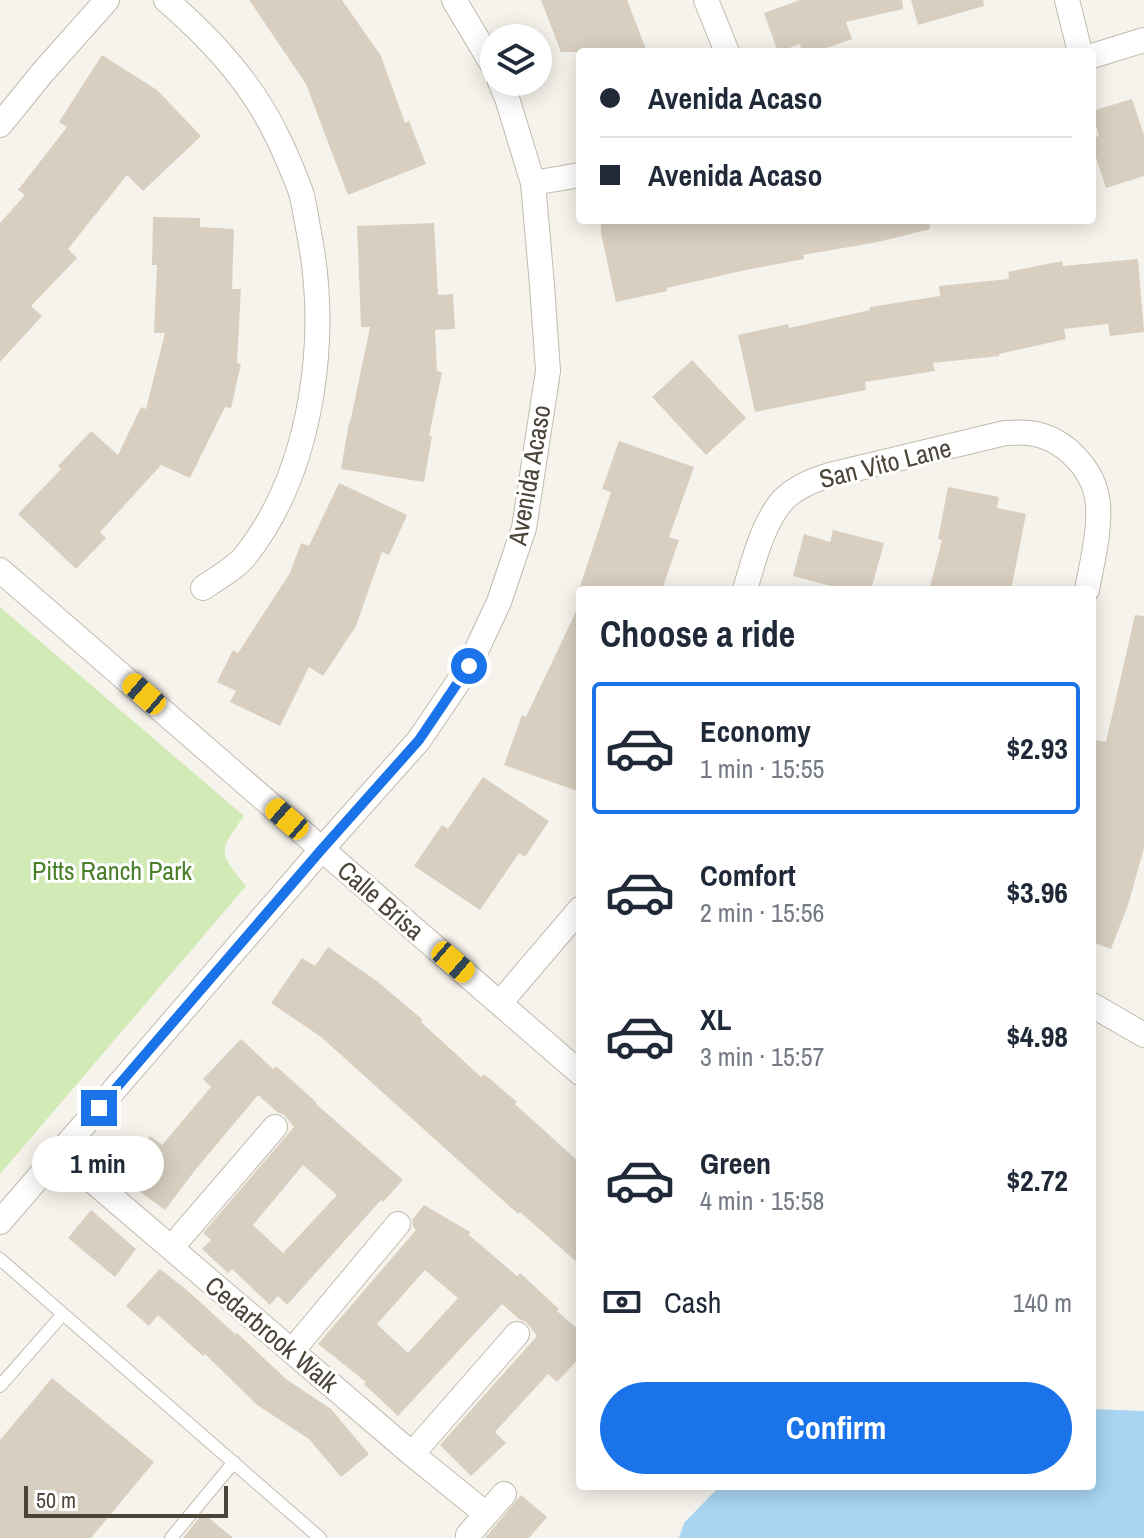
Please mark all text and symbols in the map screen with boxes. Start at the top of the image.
map controls [480,24,552,96]
button: layers [480,24,552,96]
text: Avenida Acaso [648,78,823,118]
text: Avenida Acaso [648,155,823,195]
street label: Avenida Acaso [499,402,559,549]
street label: San Vito Lane [815,430,955,496]
text: Choose a ride [600,610,795,658]
route start [451,648,487,684]
car [118,669,170,719]
text: Economy [700,711,811,751]
icon: car [604,712,676,784]
text: $2.93 [1006,728,1068,768]
text: 1 min · 15:55 [700,751,824,786]
car [261,794,313,844]
park label: Pitts Ranch Park [32,853,192,888]
street label: Calle Brisa [330,853,432,948]
text: Comfort [700,855,796,895]
icon: car [604,856,676,928]
text: $3.96 [1006,872,1068,912]
text: 2 min · 15:56 [700,895,824,930]
car [427,937,479,987]
text: XL [700,999,731,1039]
icon: car [604,1000,676,1072]
text: $4.98 [1006,1016,1068,1056]
text: 3 min · 15:57 [700,1039,824,1074]
route end [81,1090,117,1126]
callout: 1 min [33,1136,165,1192]
text: Green [700,1143,771,1183]
icon: car [604,1144,676,1216]
text: 1 min [70,1146,126,1181]
text: $2.72 [1006,1160,1068,1200]
text: 4 min · 15:58 [700,1183,824,1218]
street label: Cedarbrook Walk [198,1268,346,1400]
icon: cash [600,1280,644,1324]
text: Cash [664,1282,721,1322]
text: 140 m [1013,1285,1072,1320]
button: Confirm [600,1382,1072,1474]
scale bar [24,1482,228,1518]
text: 50 m [36,1485,76,1515]

